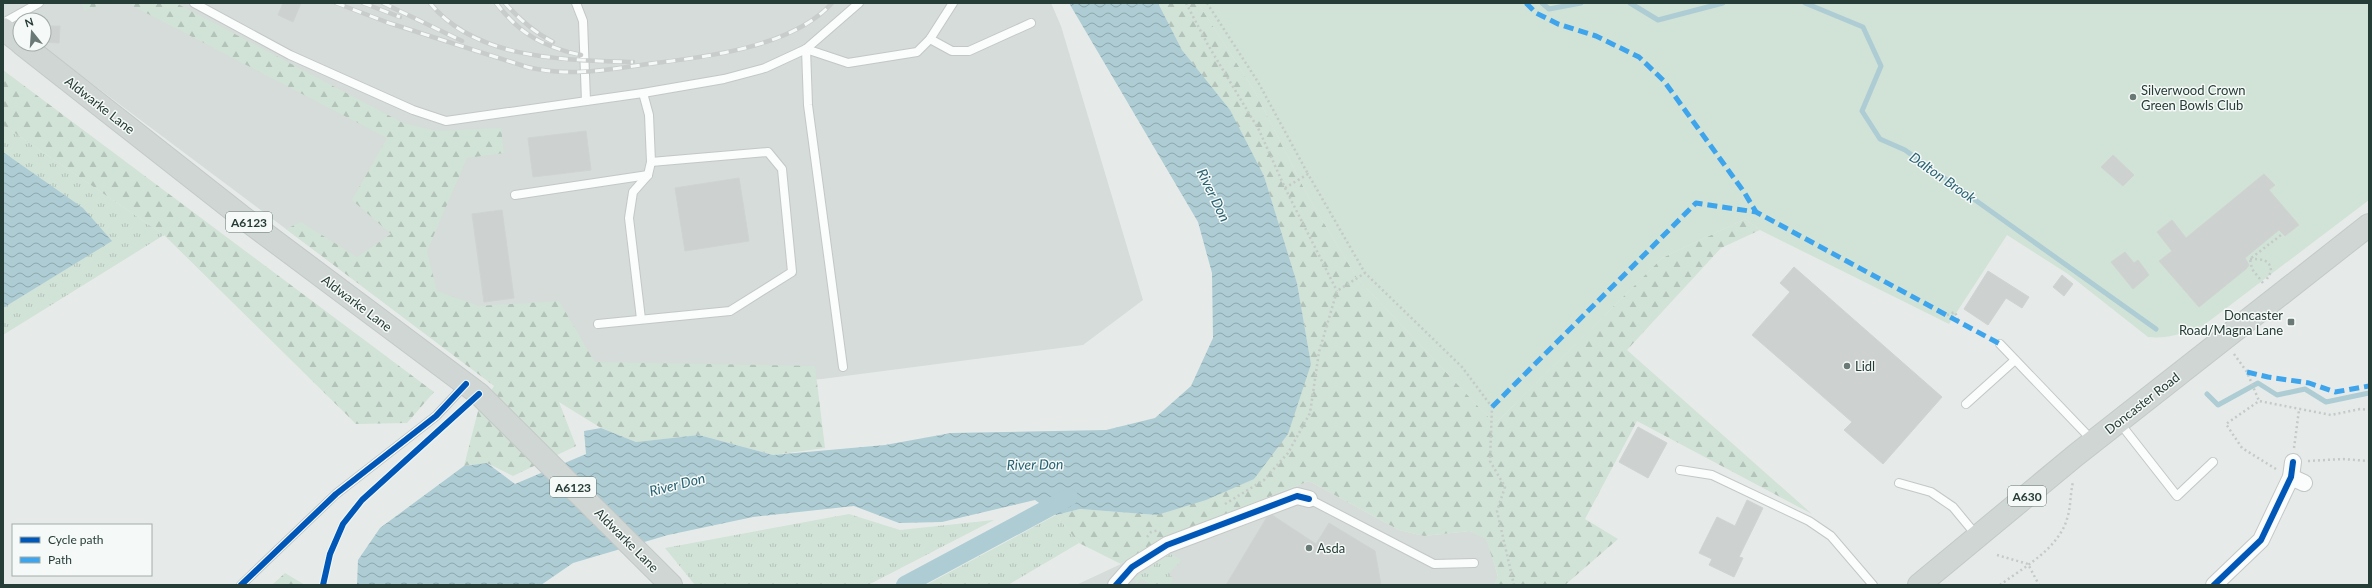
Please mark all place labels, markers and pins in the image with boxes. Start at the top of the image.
place label: Silverwood Crown Green Bowls Club [2141,82,2246,113]
marker: Silverwood Crown Green Bowls Club [2128,92,2138,102]
place label: Doncaster Road/Magna Lane [2179,307,2283,338]
marker: Doncaster Road/Magna Lane [2286,317,2296,327]
place label: Lidl [1855,358,1875,374]
marker: Lidl [1842,361,1852,371]
place label: Asda [1317,540,1345,556]
marker: Asda [1304,543,1314,553]

